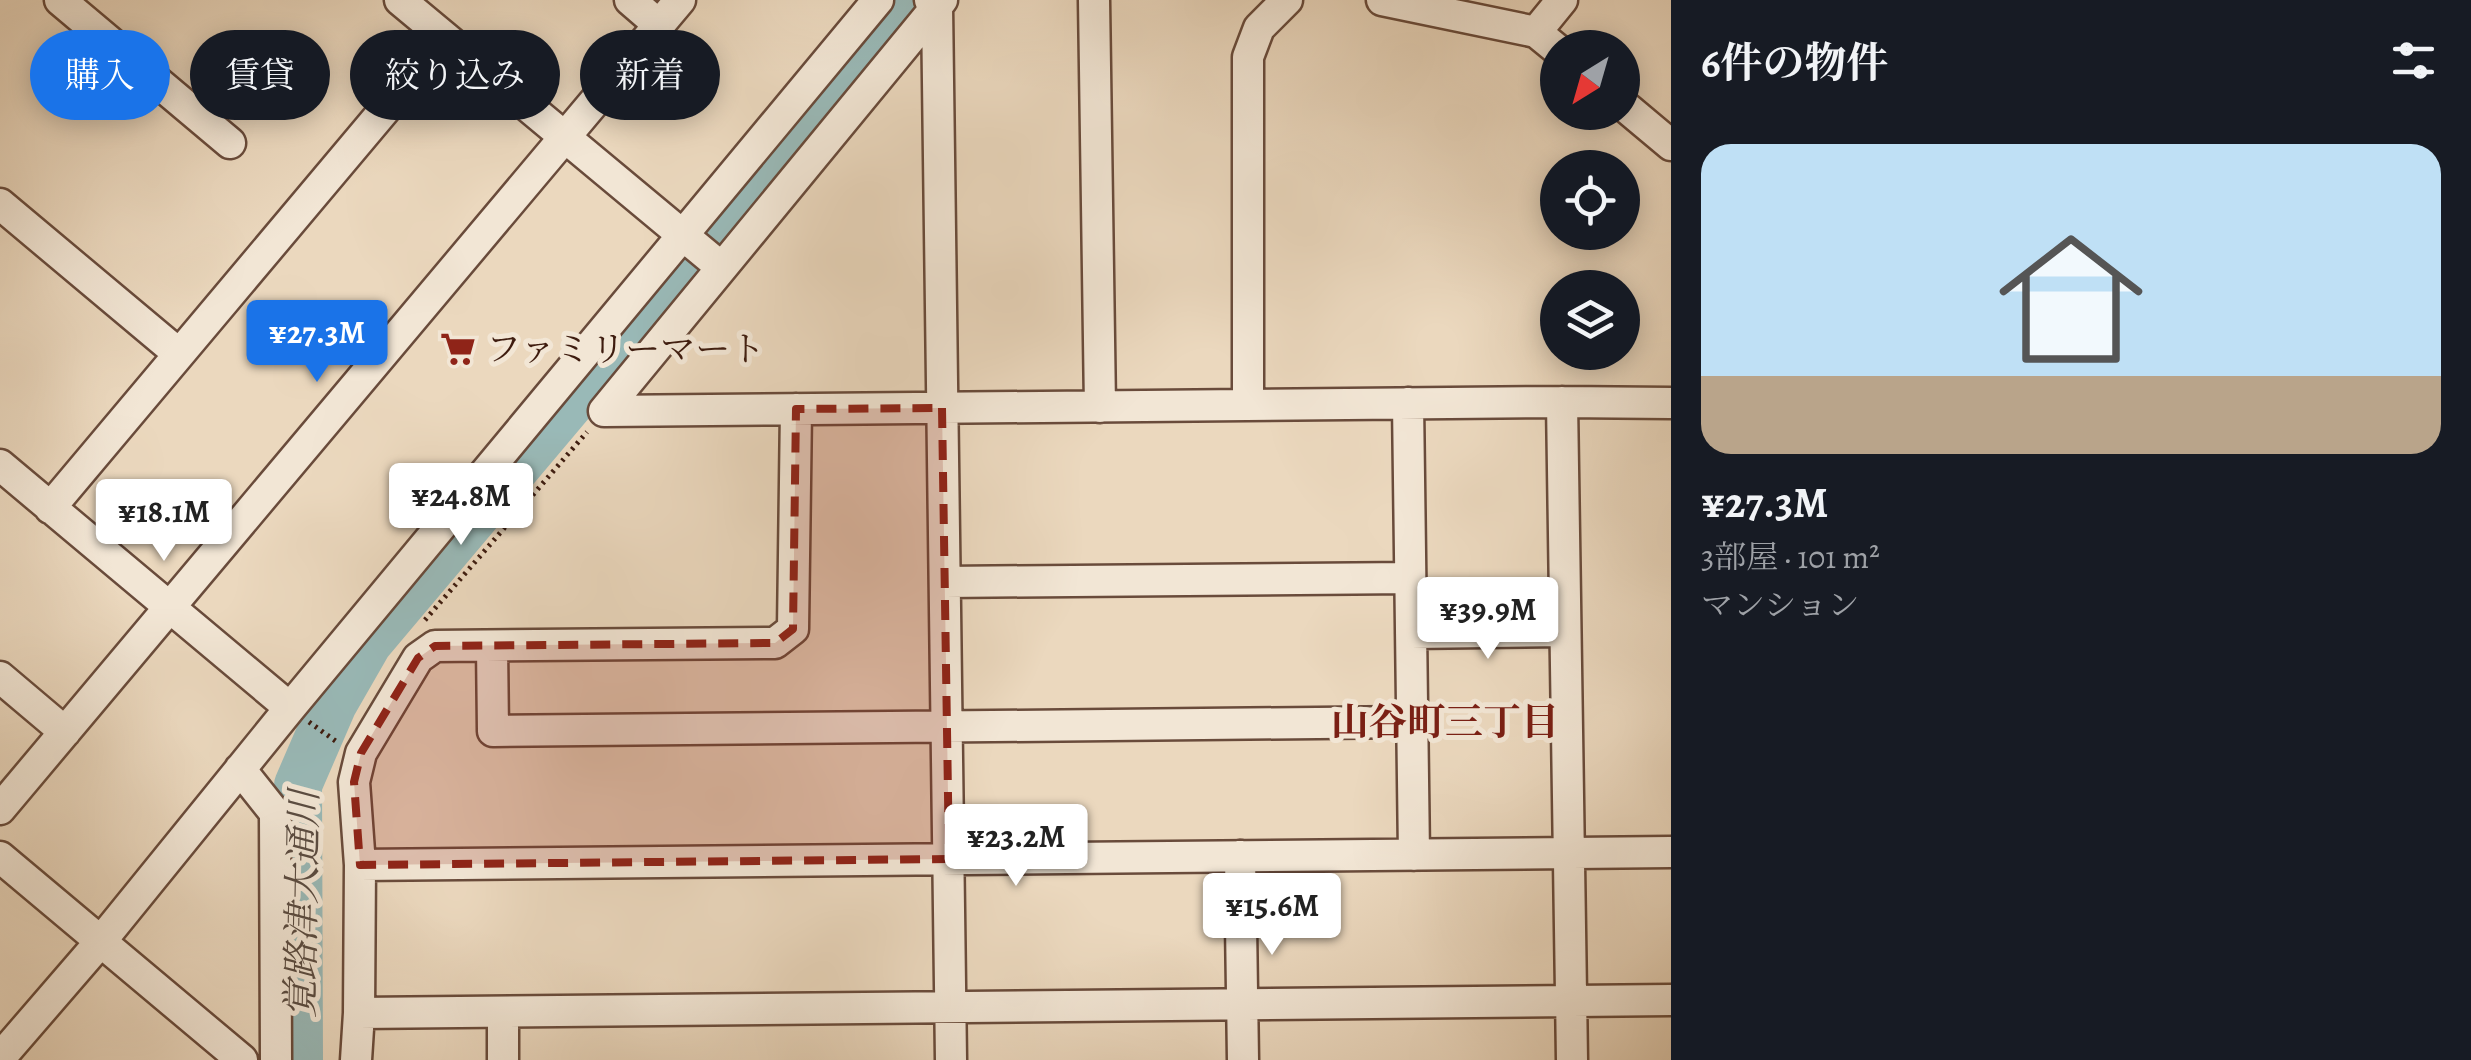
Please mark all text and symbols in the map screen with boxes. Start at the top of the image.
chip: 購入 [30,30,170,120]
chip: 賃貸 [190,30,330,120]
chip: 絞り込み [350,30,560,120]
chip: 新着 [580,30,720,120]
north arrow [1540,30,1640,130]
map controls [1540,30,1640,370]
icon: filters [2386,33,2441,88]
text: 6件の物件 [1701,34,1889,91]
button: locate [1540,150,1640,250]
icon: home [1981,209,2161,389]
button: layers [1540,270,1640,370]
pin: ¥27.3M [236,300,398,385]
text: ¥27.3M [269,310,365,354]
place label: ファミリーマート [486,325,765,373]
supermarket icon: ファミリーマート [439,330,477,368]
pin: ¥24.8M [380,463,542,548]
text: ¥24.8M [411,473,511,517]
text: ¥27.3M [1701,474,1828,531]
pin: ¥18.1M [83,479,245,564]
text: ¥18.1M [118,489,210,533]
text: 3部屋 · 101 m² [1701,535,1880,579]
pin: ¥39.9M [1407,577,1569,662]
text: マンション [1701,583,1860,627]
text: ¥39.9M [1439,587,1537,631]
district label: 山谷町三丁目 [1331,696,1559,748]
water label: 覚路津大通川 [274,786,330,1018]
pin: ¥23.2M [935,804,1097,889]
text: ¥23.2M [967,814,1065,858]
pin: ¥15.6M [1191,873,1353,958]
text: ¥15.6M [1225,883,1319,927]

